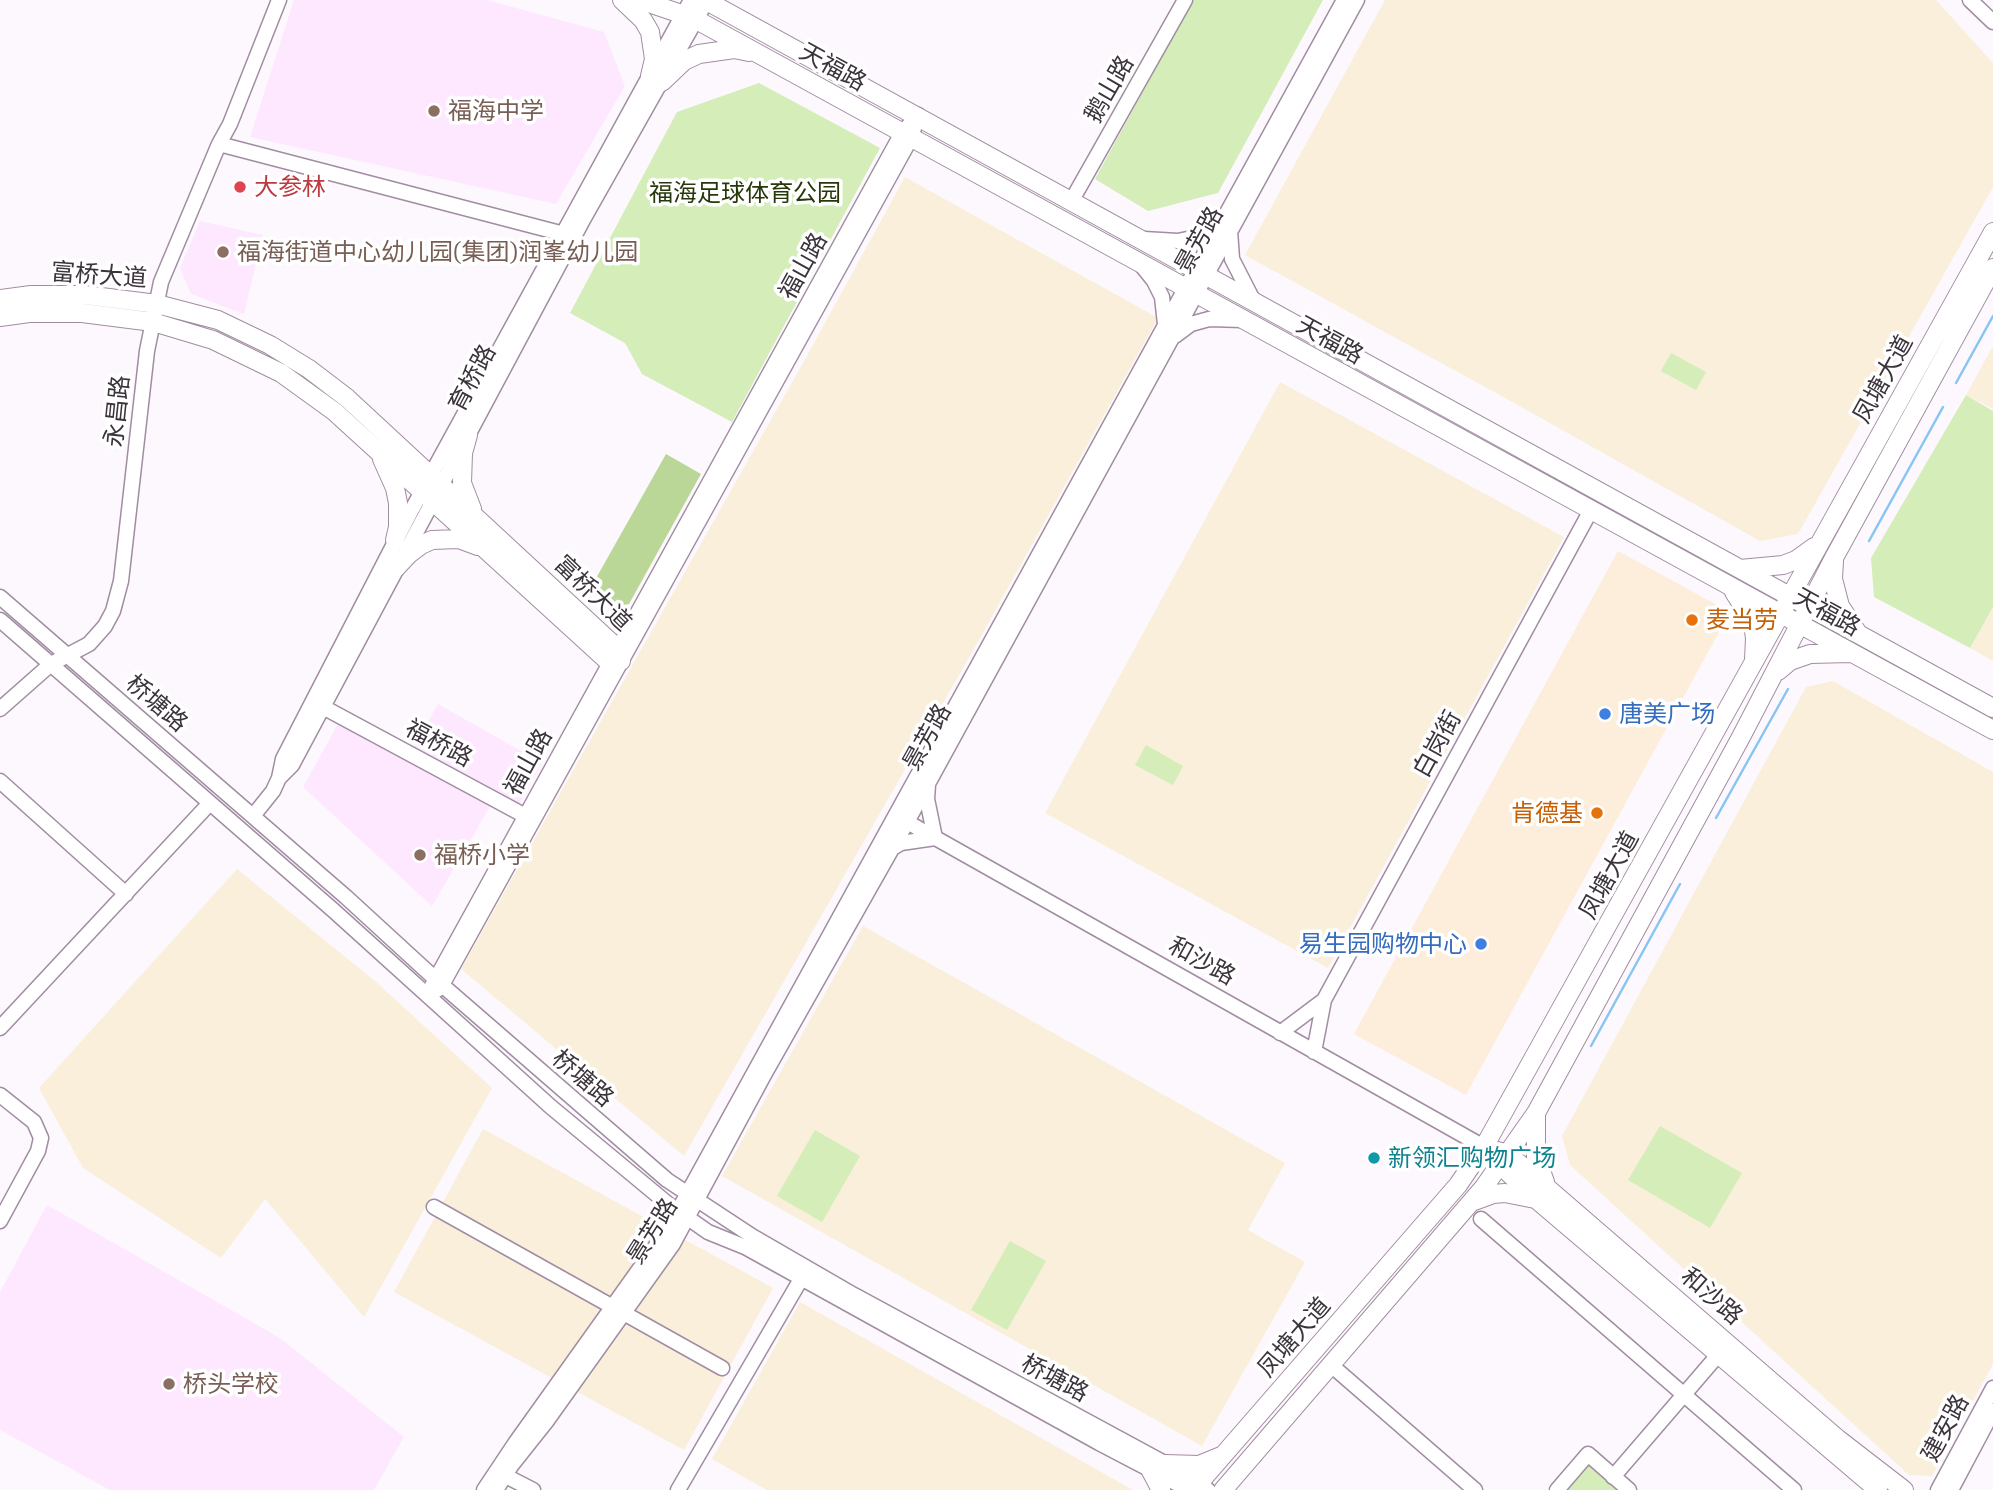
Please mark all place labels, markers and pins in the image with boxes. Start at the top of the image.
place label: 福海中学 [448,97,544,125]
marker: 福海中学 [426,103,442,119]
place label: 大参林 [254,173,326,201]
marker: 大参林 [232,179,248,195]
place label: 福海街道中心幼儿园(集团)润峯幼儿园 [237,238,638,266]
marker: 福海街道中心幼儿园(集团)润峯幼儿园 [215,244,231,260]
place label: 麦当劳 [1706,606,1778,634]
marker: 麦当劳 [1684,612,1700,628]
place label: 唐美广场 [1619,700,1715,728]
marker: 唐美广场 [1597,706,1613,722]
place label: 肯德基 [1511,799,1583,827]
marker: 肯德基 [1589,805,1605,821]
place label: 福桥小学 [434,841,530,869]
marker: 福桥小学 [412,847,428,863]
place label: 易生园购物中心 [1299,930,1467,958]
marker: 易生园购物中心 [1473,936,1489,952]
place label: 新领汇购物广场 [1388,1144,1556,1172]
marker: 新领汇购物广场 [1366,1150,1382,1166]
place label: 桥头学校 [183,1370,279,1398]
marker: 桥头学校 [161,1376,177,1392]

